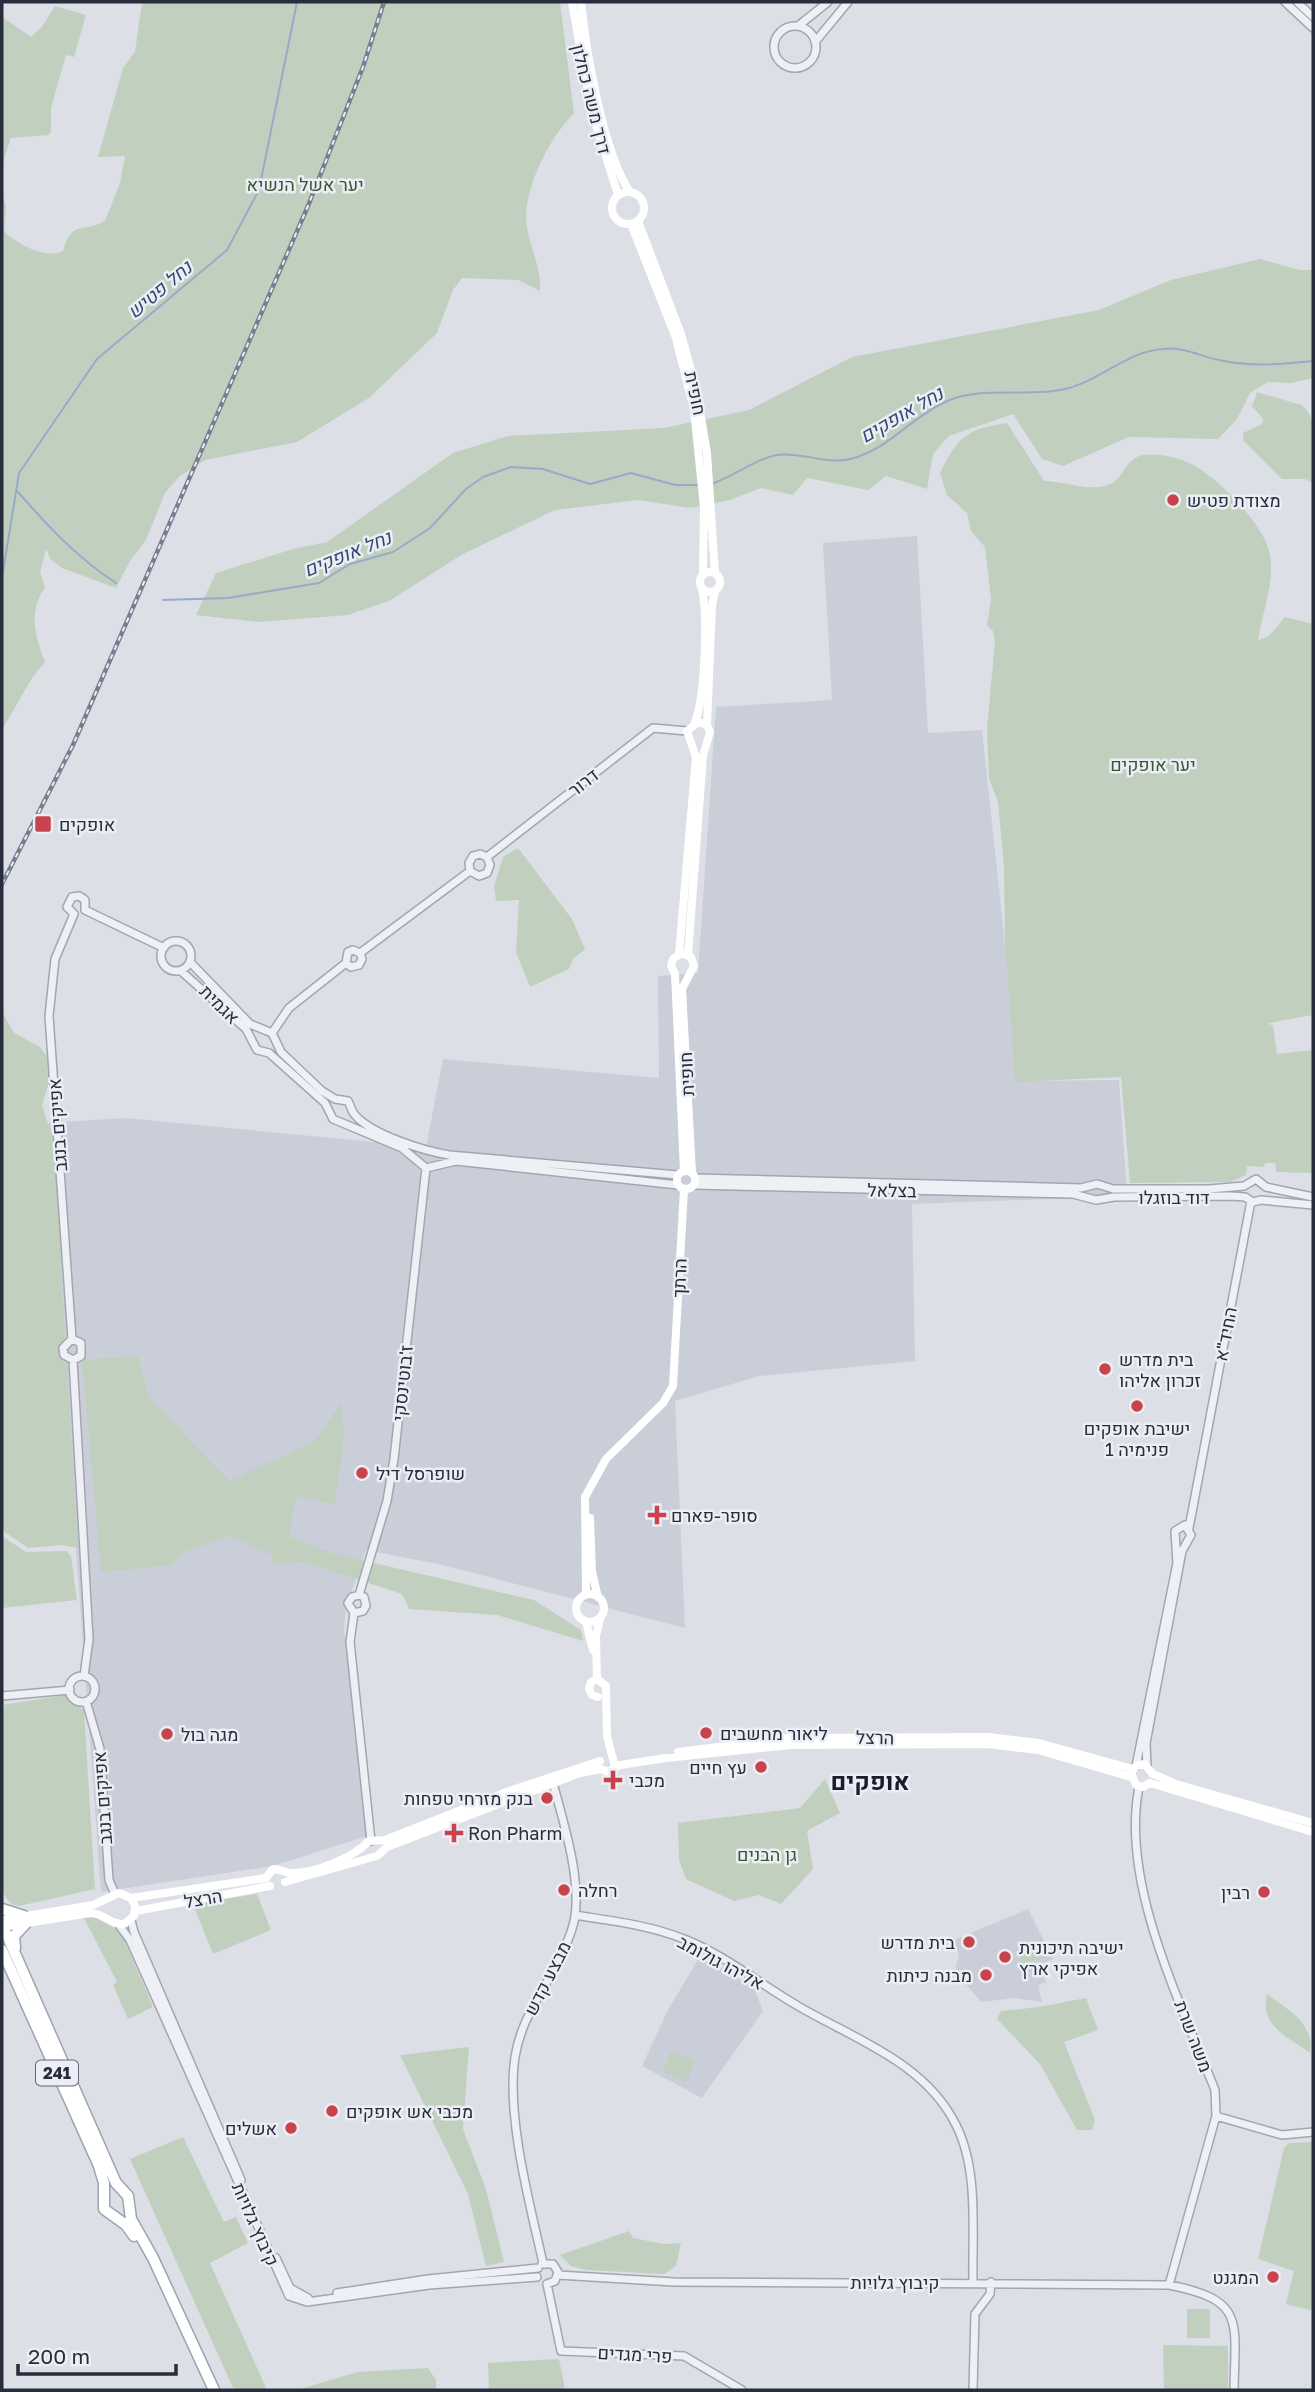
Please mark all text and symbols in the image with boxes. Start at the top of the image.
street label: דרך משה כחלון [568,42,616,156]
park label: יער אשל הנשיא [246,173,364,195]
water label: נחל פטיש [122,255,197,323]
street label: חופית [681,369,711,417]
water label: נחל אופקים [855,380,948,447]
place label: מצודת פטיש [1187,489,1281,511]
marker: מצודת פטיש [1165,492,1181,508]
water label: נחל אופקים [300,525,395,581]
park label: יער אופקים [1110,753,1196,775]
street label: דרור [563,763,603,801]
place label: אופקים [59,813,115,835]
marker: אופקים [33,814,53,834]
street label: אגמית [196,980,244,1028]
street label: חופית [674,1051,698,1097]
street label: אפיקים בנגב [43,1078,71,1172]
street label: בצלאל [867,1179,917,1201]
street label: דוד בוזגלו [1138,1186,1210,1208]
street label: הרתך [667,1258,691,1298]
street label: החיד"א [1209,1305,1241,1363]
street label: ז'בוטינסקי [387,1344,417,1422]
place label: בית מדרש זכרון אליהו [1119,1348,1201,1391]
marker: בית מדרש זכרון אליהו [1097,1361,1113,1377]
marker: ישיבת אופקים פנימיה 1 [1129,1398,1145,1414]
place label: ישיבת אופקים פנימיה 1 [1084,1417,1190,1460]
place label: שופרסל דיל [376,1462,465,1484]
marker: שופרסל דיל [354,1465,370,1481]
place label: סופר-פארם [671,1504,758,1526]
marker: סופר-פארם [649,1507,665,1523]
place label: ליאור מחשבים [720,1722,828,1744]
place label: מגה בול [181,1723,239,1745]
marker: ליאור מחשבים [698,1725,714,1741]
marker: מגה בול [159,1726,175,1742]
street label: הרצל [856,1726,894,1748]
street label: אפיקים בנגב [88,1751,116,1845]
place label: עץ חיים [689,1756,747,1778]
marker: עץ חיים [753,1759,769,1775]
district label: אופקים [830,1766,910,1795]
place label: מכבי [629,1769,665,1791]
marker: מכבי [603,1770,623,1790]
place label: בנק מזרחי טפחות [404,1787,534,1809]
marker: בנק מזרחי טפחות [539,1790,555,1806]
place label: Ron Pharm [468,1822,562,1844]
marker: Ron Pharm [446,1825,462,1841]
park label: גן הבנים [737,1843,797,1865]
place label: רחלה [578,1879,618,1901]
place label: רבין [1221,1881,1250,1903]
marker: רחלה [556,1882,572,1898]
street label: הרצל [182,1884,224,1912]
marker: רבין [1256,1884,1272,1900]
street label: אליהו גולומב [674,1930,768,1994]
place label: בית מדרש [880,1931,956,1953]
marker: בית מדרש [961,1934,977,1950]
place label: ישיבה תיכונית אפיקי ארץ [1019,1936,1124,1979]
street label: מבצע קדש [519,1937,575,2019]
marker: ישיבה תיכונית אפיקי ארץ [997,1949,1013,1965]
place label: מבנה כיתות [887,1964,972,1986]
marker: מבנה כיתות [978,1967,994,1983]
street label: משה שרת [1170,1997,1218,2075]
road number: 241 [36,2060,78,2086]
place label: מכבי אש אופקים [346,2100,473,2122]
marker: מכבי אש אופקים [324,2103,340,2119]
place label: אשלים [225,2117,277,2139]
marker: אשלים [283,2120,299,2136]
street label: קיבוץ גלויות [228,2179,284,2269]
place label: המגנט [1212,2266,1259,2288]
marker: המגנט [1265,2269,1281,2285]
street label: קיבוץ גלויות [850,2271,940,2293]
scale bar [18,2332,175,2376]
street label: פרי מגדים [597,2341,673,2367]
text: 200 m [28,2343,90,2369]

